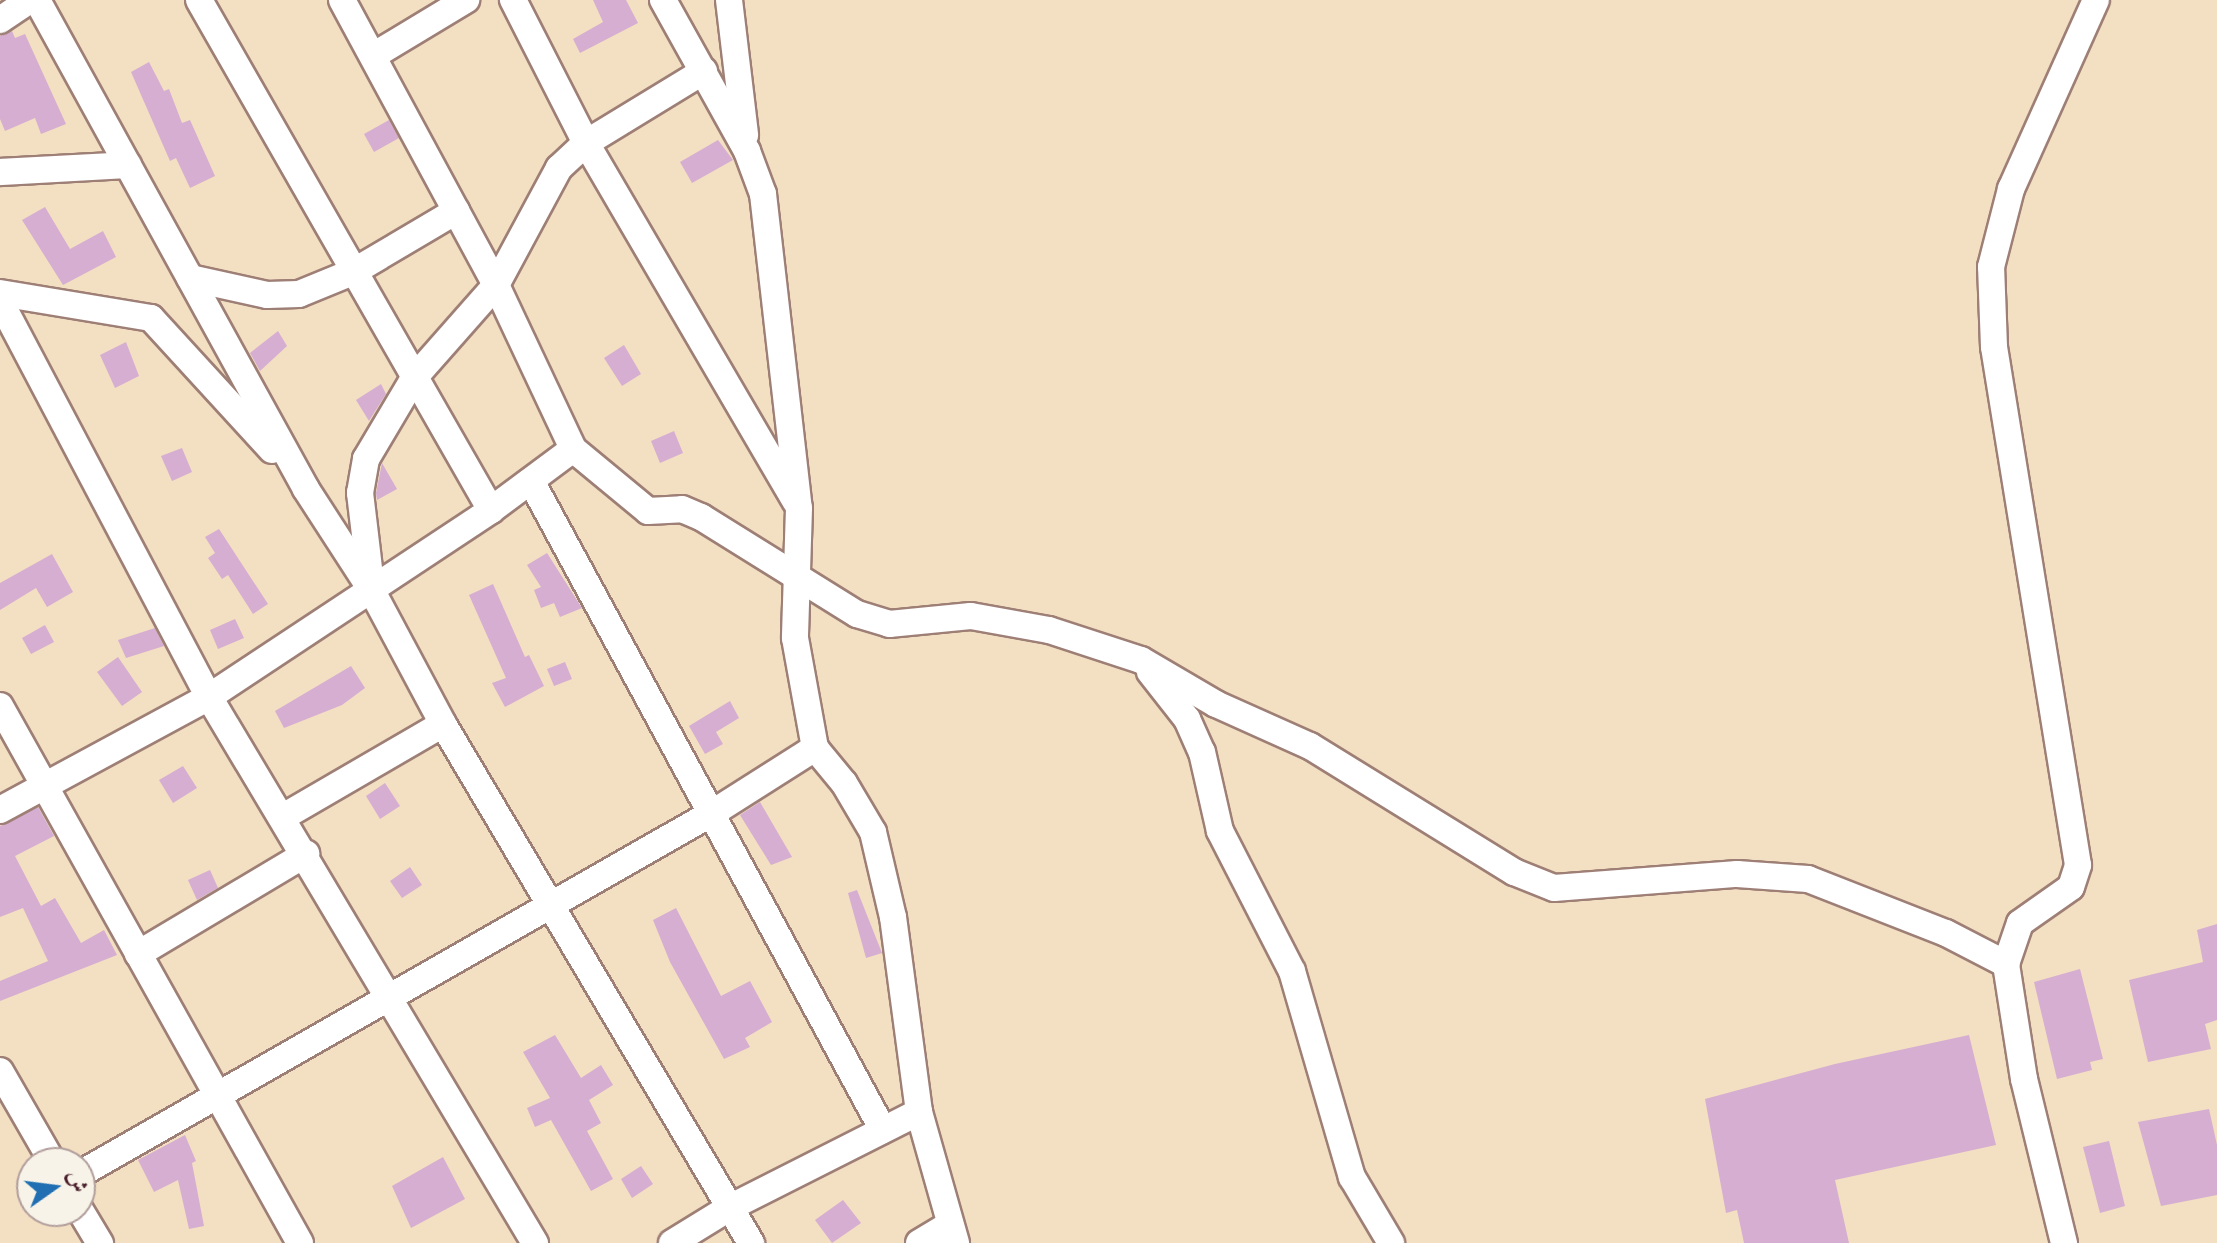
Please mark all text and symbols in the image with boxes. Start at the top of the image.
north arrow [16,1147,96,1227]
text: ش [62,1168,94,1195]

